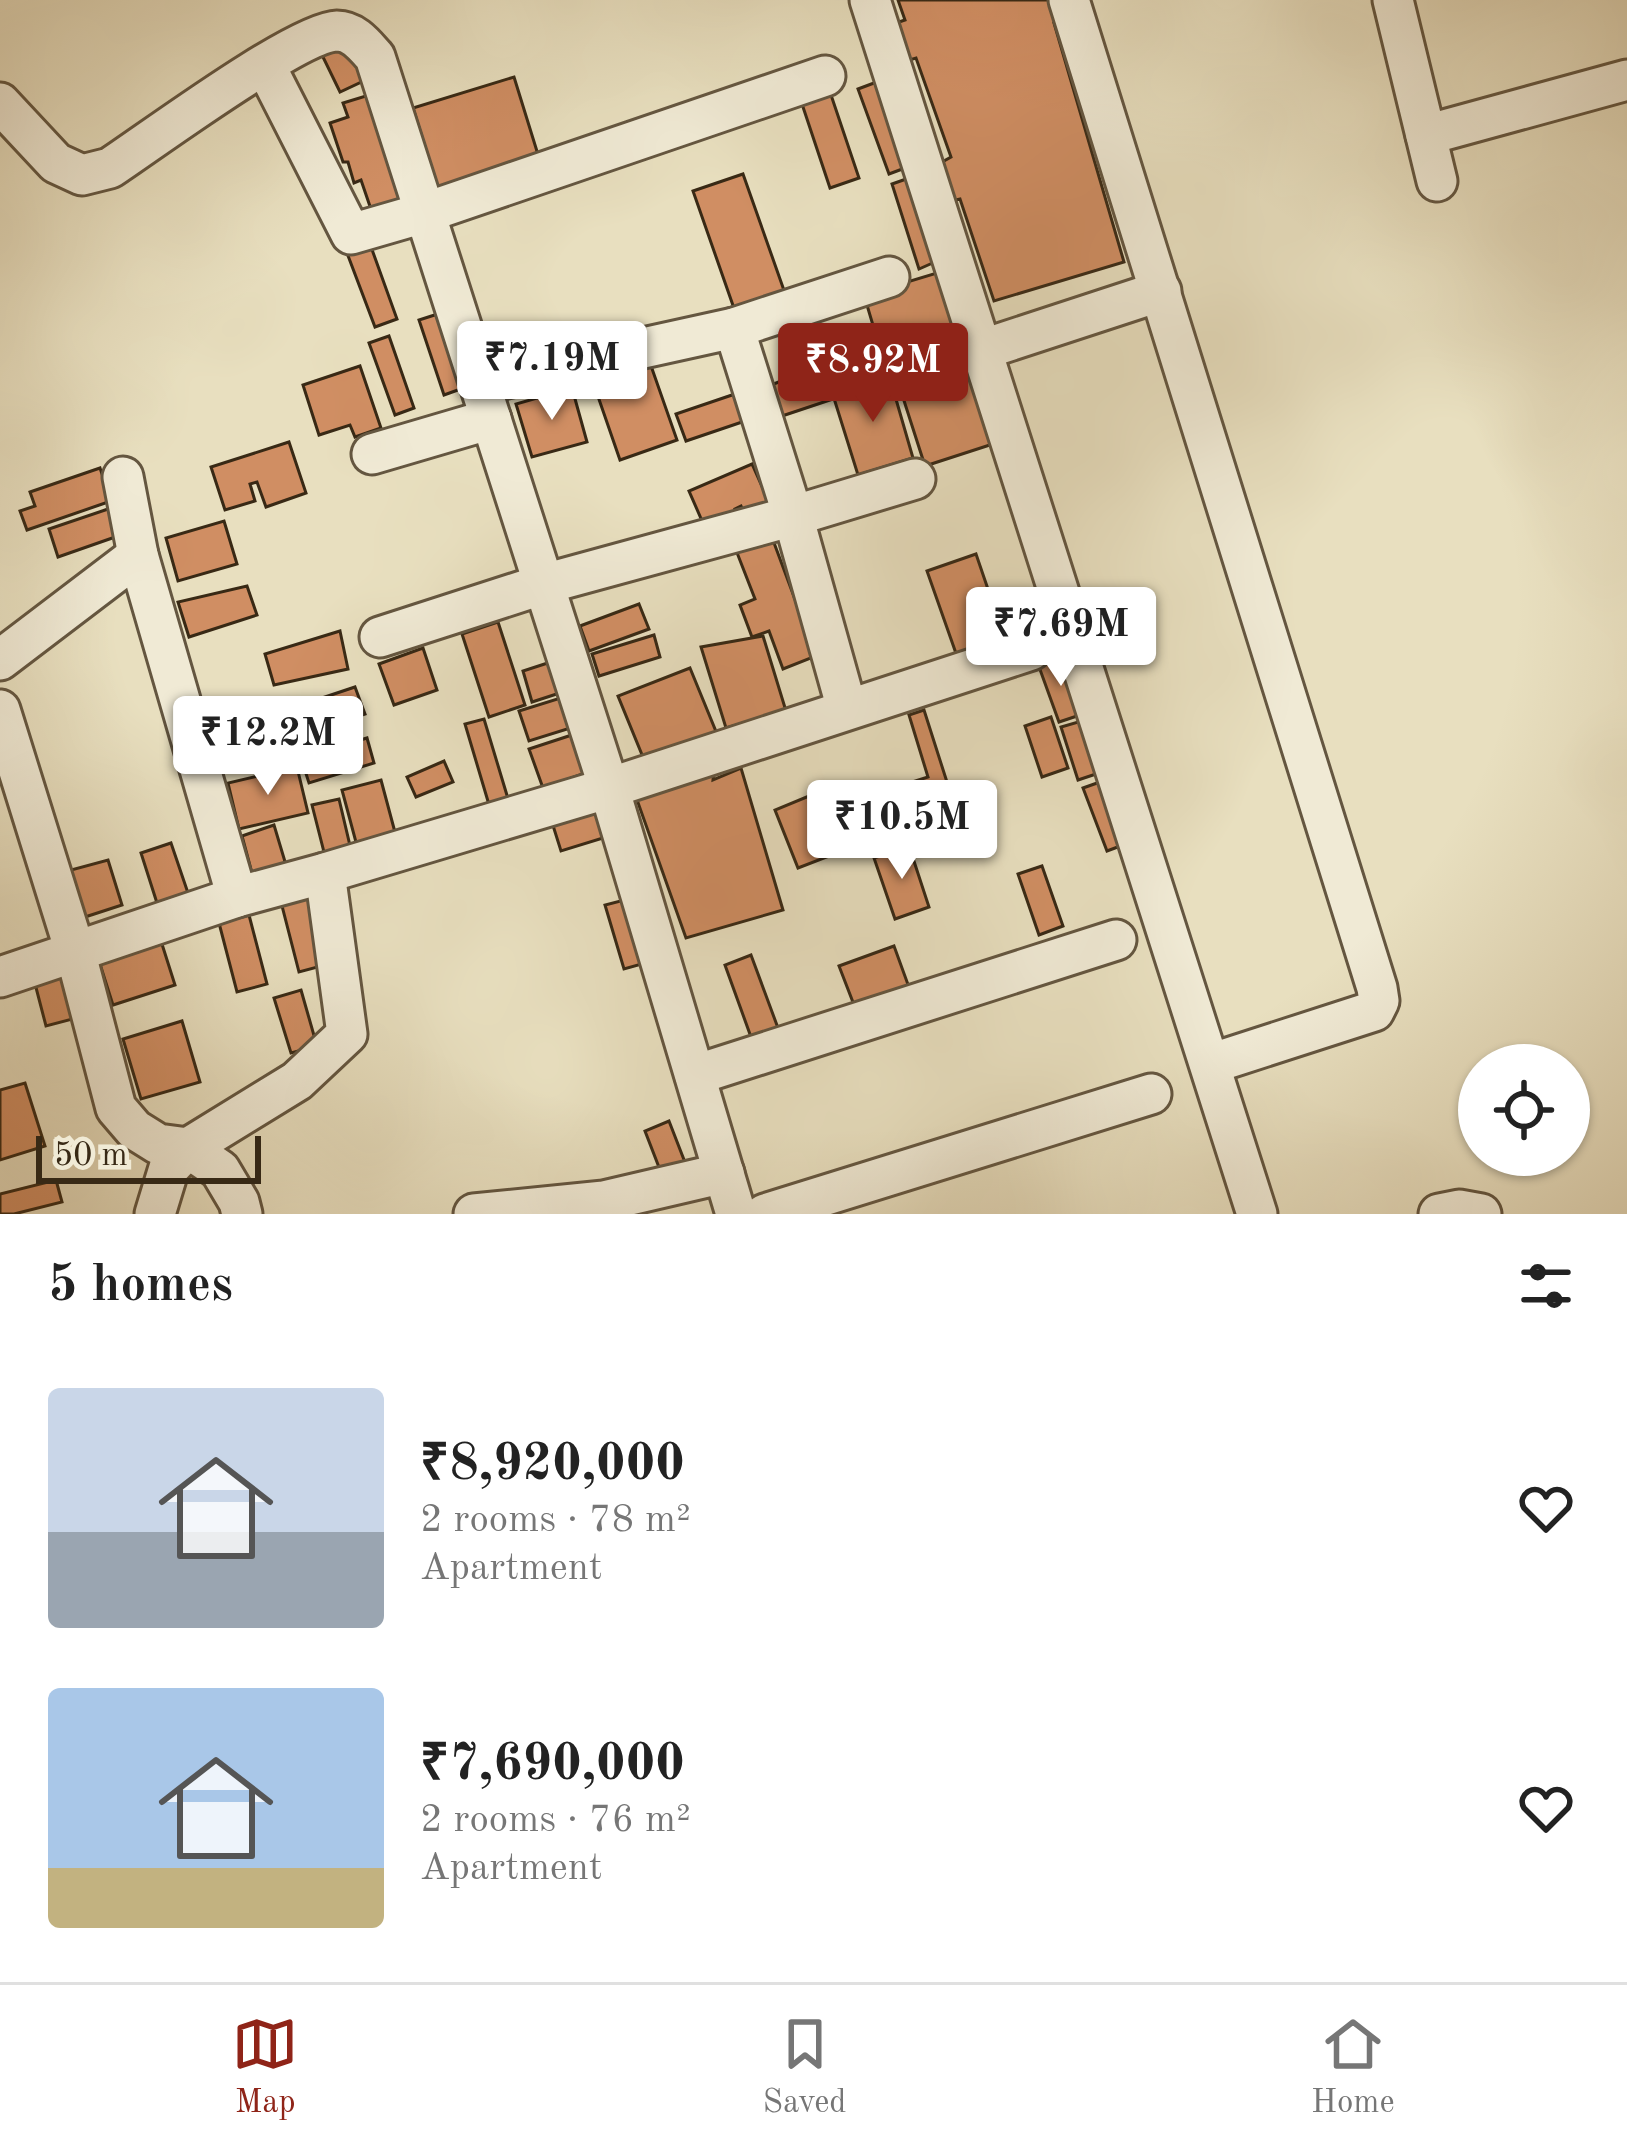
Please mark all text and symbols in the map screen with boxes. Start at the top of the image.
pin: ₹7.19M [454,321,650,423]
pin: ₹8.92M [775,323,971,425]
text: ₹7.19M [484,340,620,379]
text: ₹8.92M [805,342,941,381]
pin: ₹7.69M [963,587,1159,689]
text: ₹7.69M [993,606,1129,645]
pin: ₹12.2M [170,696,366,798]
text: ₹12.2M [200,715,336,754]
pin: ₹10.5M [804,780,1000,882]
text: ₹10.5M [834,799,970,838]
map controls [1458,1044,1590,1176]
button: locate [1458,1044,1590,1176]
scale bar [36,1130,261,1183]
text: 50 m [54,1140,128,1173]
icon: filters [1513,1253,1579,1319]
text: 5 homes [48,1261,233,1312]
icon: home [144,1436,288,1580]
text: ₹8,920,000 [420,1440,685,1491]
icon: heart [1513,1475,1579,1541]
text: 2 rooms · 78 m² [420,1501,691,1540]
text: Apartment [420,1549,603,1588]
icon: home [144,1736,288,1880]
text: ₹7,690,000 [420,1740,685,1791]
icon: heart [1513,1775,1579,1841]
text: 2 rooms · 76 m² [420,1801,691,1840]
text: Apartment [420,1849,603,1888]
tab: Map [232,2011,298,2124]
tab: Saved [763,2011,847,2124]
tab: Home [1311,2011,1395,2124]

